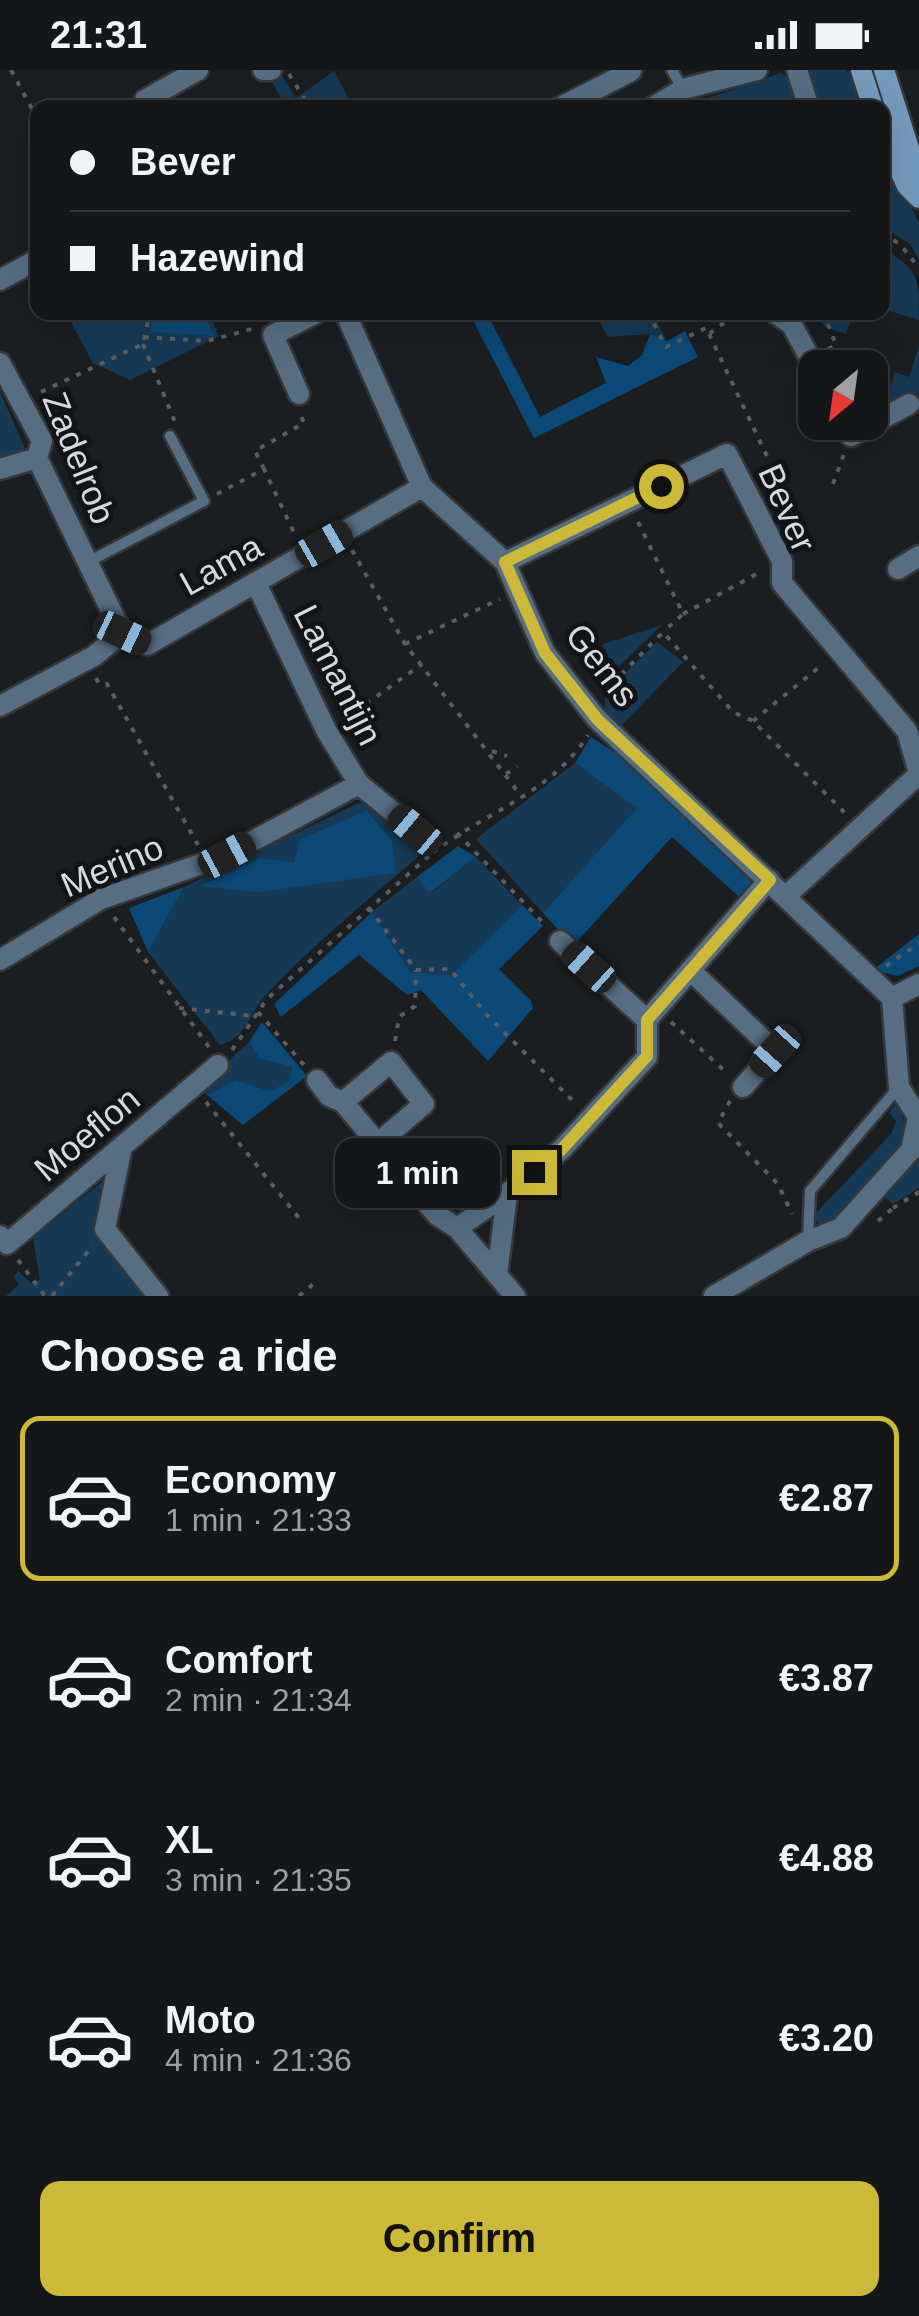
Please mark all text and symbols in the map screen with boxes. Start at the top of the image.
text: 21:31 [50,14,147,56]
text: Bever [130,141,236,183]
text: Hazewind [130,237,305,279]
north arrow [798,350,888,440]
map controls [798,350,888,440]
street label: Zadelrob [36,386,123,529]
street label: Bever [751,458,824,558]
route start [639,464,684,509]
car [291,516,357,572]
street label: Lama [173,526,269,603]
street label: Lamantijn [287,598,390,751]
car [88,607,156,659]
street label: Gems [558,616,646,713]
car [382,799,448,861]
street label: Merino [55,827,169,904]
car [193,828,261,882]
car [557,936,621,998]
car [744,1019,806,1083]
street label: Moeflon [26,1079,147,1189]
callout: 1 min [334,1137,499,1207]
route end [512,1150,557,1195]
text: 1 min [376,1155,459,1191]
text: Choose a ride [40,1330,338,1381]
icon: car [45,1454,135,1544]
text: Economy [165,1459,336,1501]
text: €2.87 [779,1477,874,1519]
text: 1 min · 21:33 [165,1502,352,1538]
icon: car [45,1634,135,1724]
text: Comfort [165,1639,313,1681]
text: €3.87 [779,1657,874,1699]
text: 2 min · 21:34 [165,1682,352,1718]
icon: car [45,1814,135,1904]
text: XL [165,1819,214,1861]
text: €4.88 [779,1837,874,1879]
text: 3 min · 21:35 [165,1862,352,1898]
icon: car [45,1994,135,2084]
text: Moto [165,1999,256,2041]
text: €3.20 [779,2017,874,2059]
text: 4 min · 21:36 [165,2042,352,2078]
button: Confirm [40,2181,879,2296]

